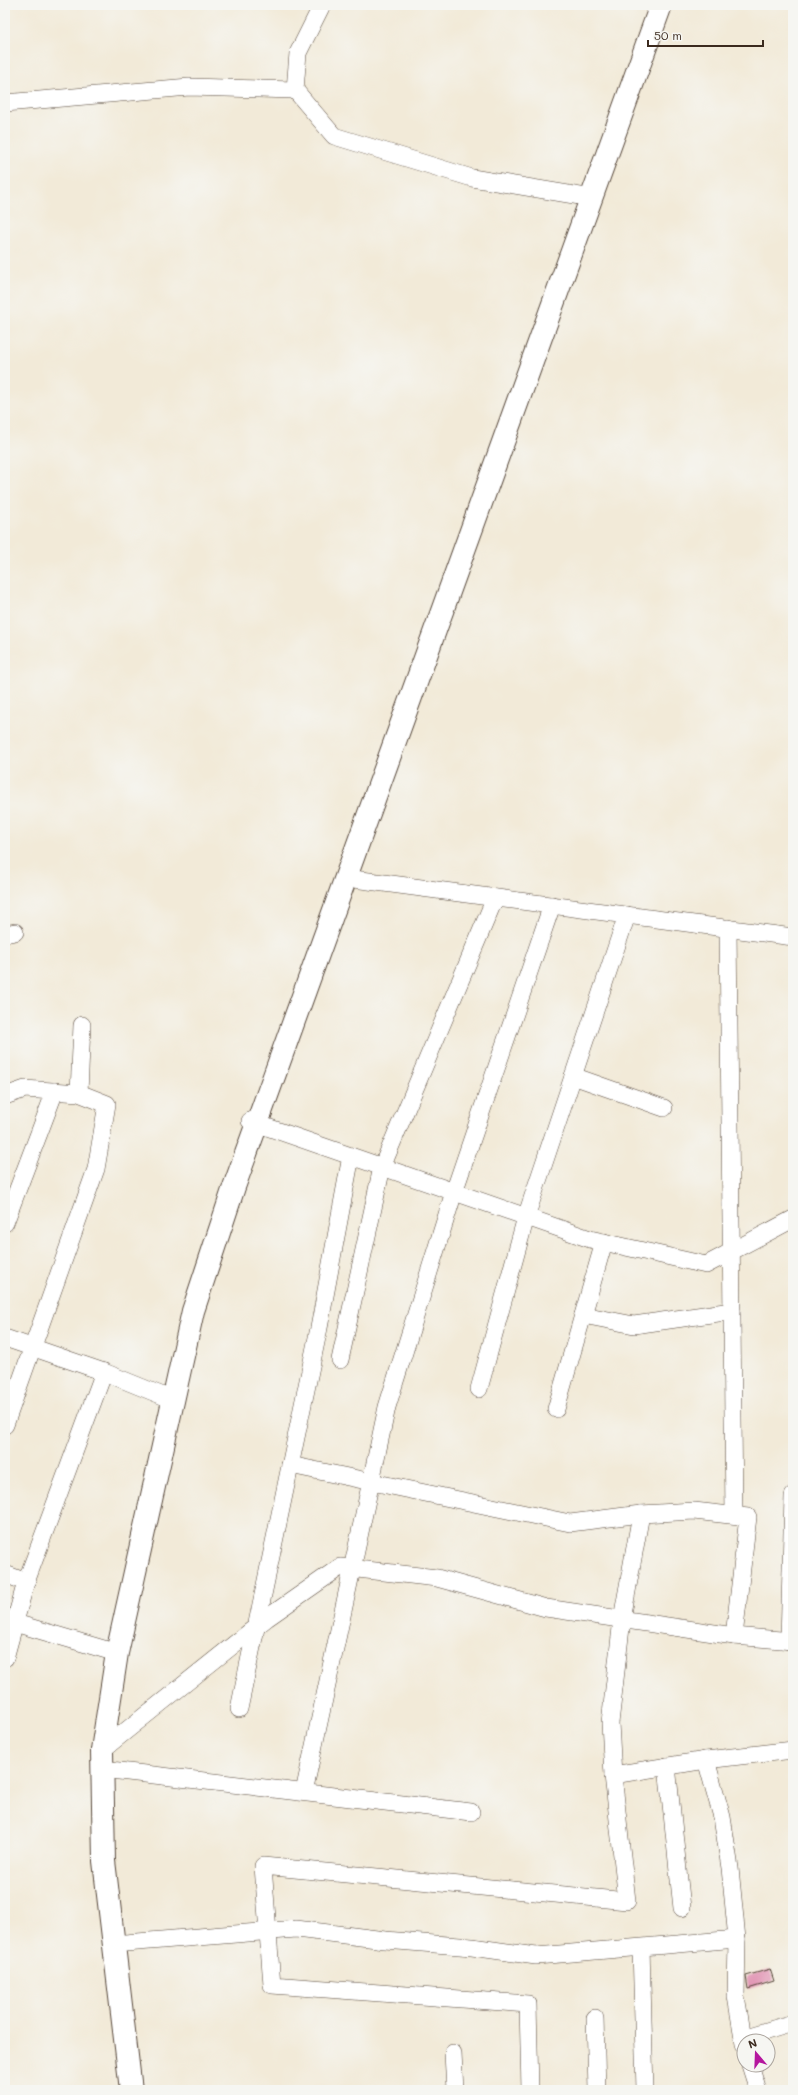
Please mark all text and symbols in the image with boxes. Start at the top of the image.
scale bar [648,22,763,48]
text: 50 m [654,27,682,43]
north arrow [736,2033,776,2073]
text: N [746,2035,759,2052]

